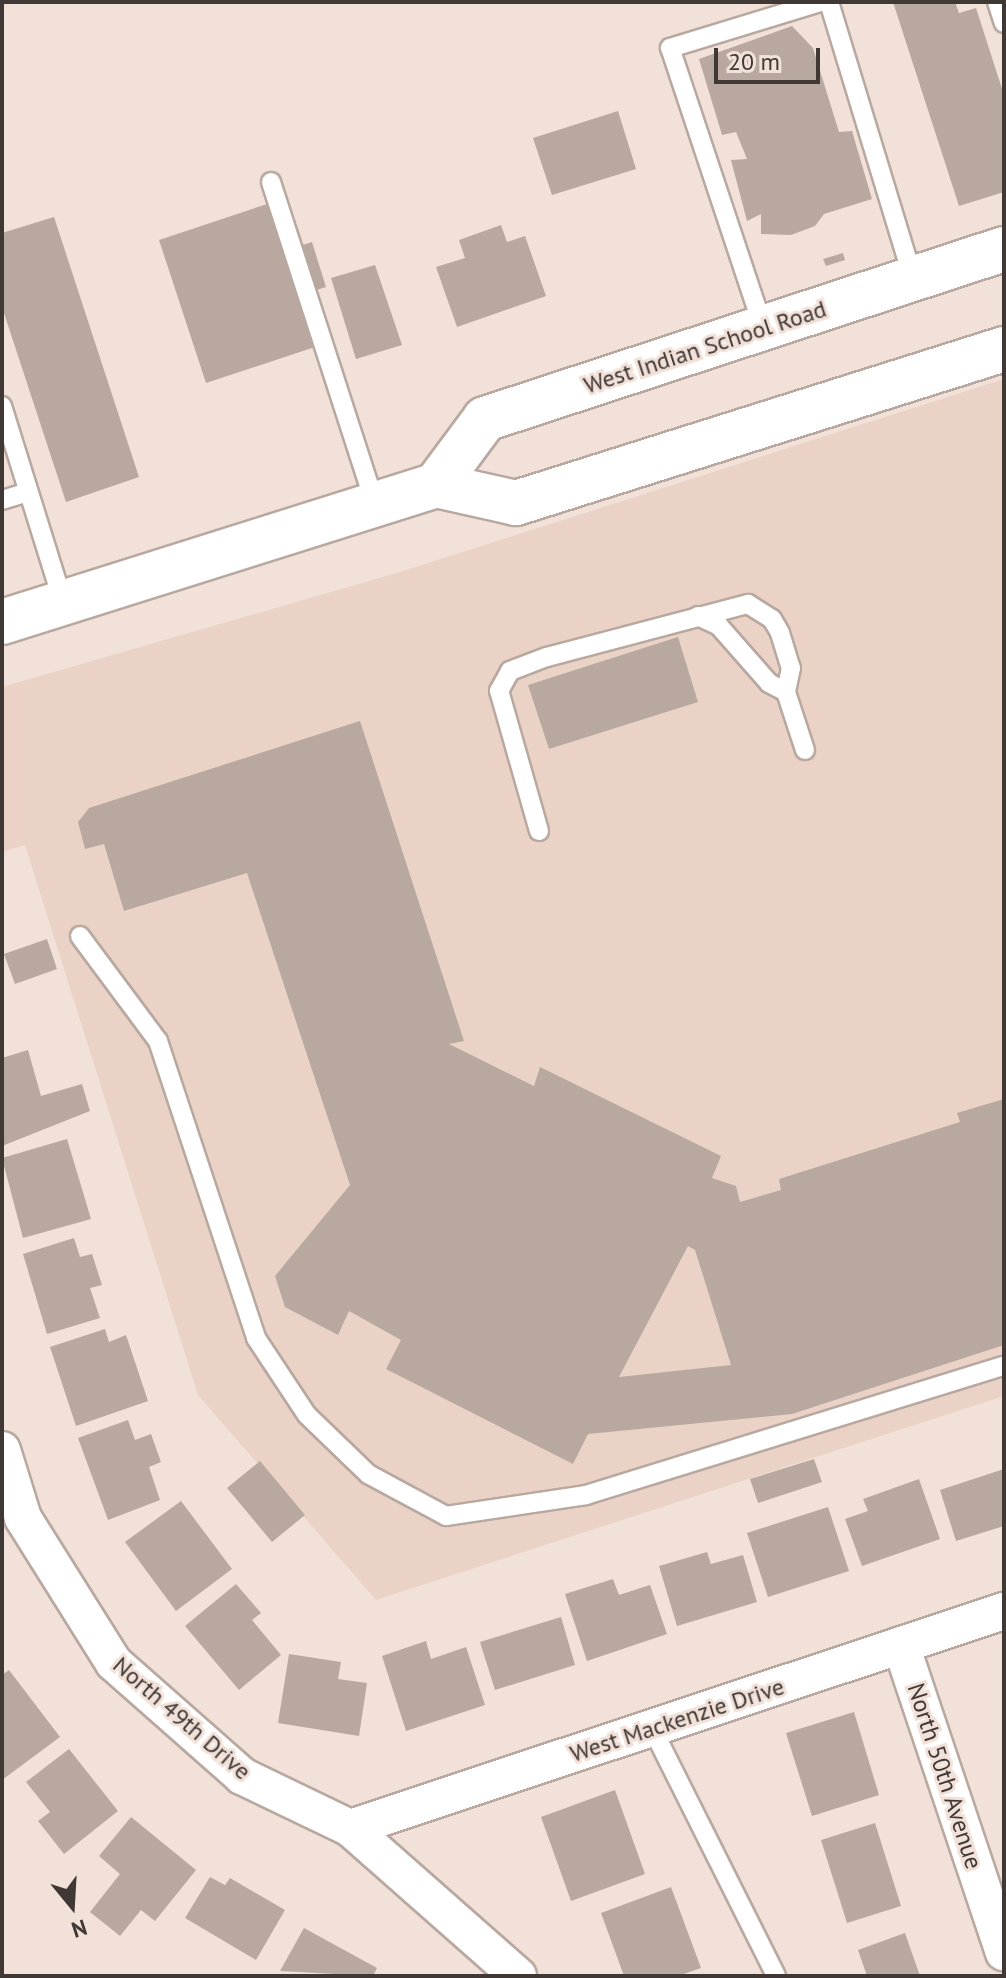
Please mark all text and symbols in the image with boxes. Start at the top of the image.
scale bar [718,32,824,82]
text: 20 m [728,46,780,77]
street label: West Indian School Road [580,294,830,400]
street label: North 49th Drive [107,1650,257,1786]
street label: West Mackenzie Drive [566,1672,788,1768]
street label: North 50th Avenue [901,1679,989,1873]
north arrow [32,1866,112,1946]
text: N [68,1913,91,1944]

